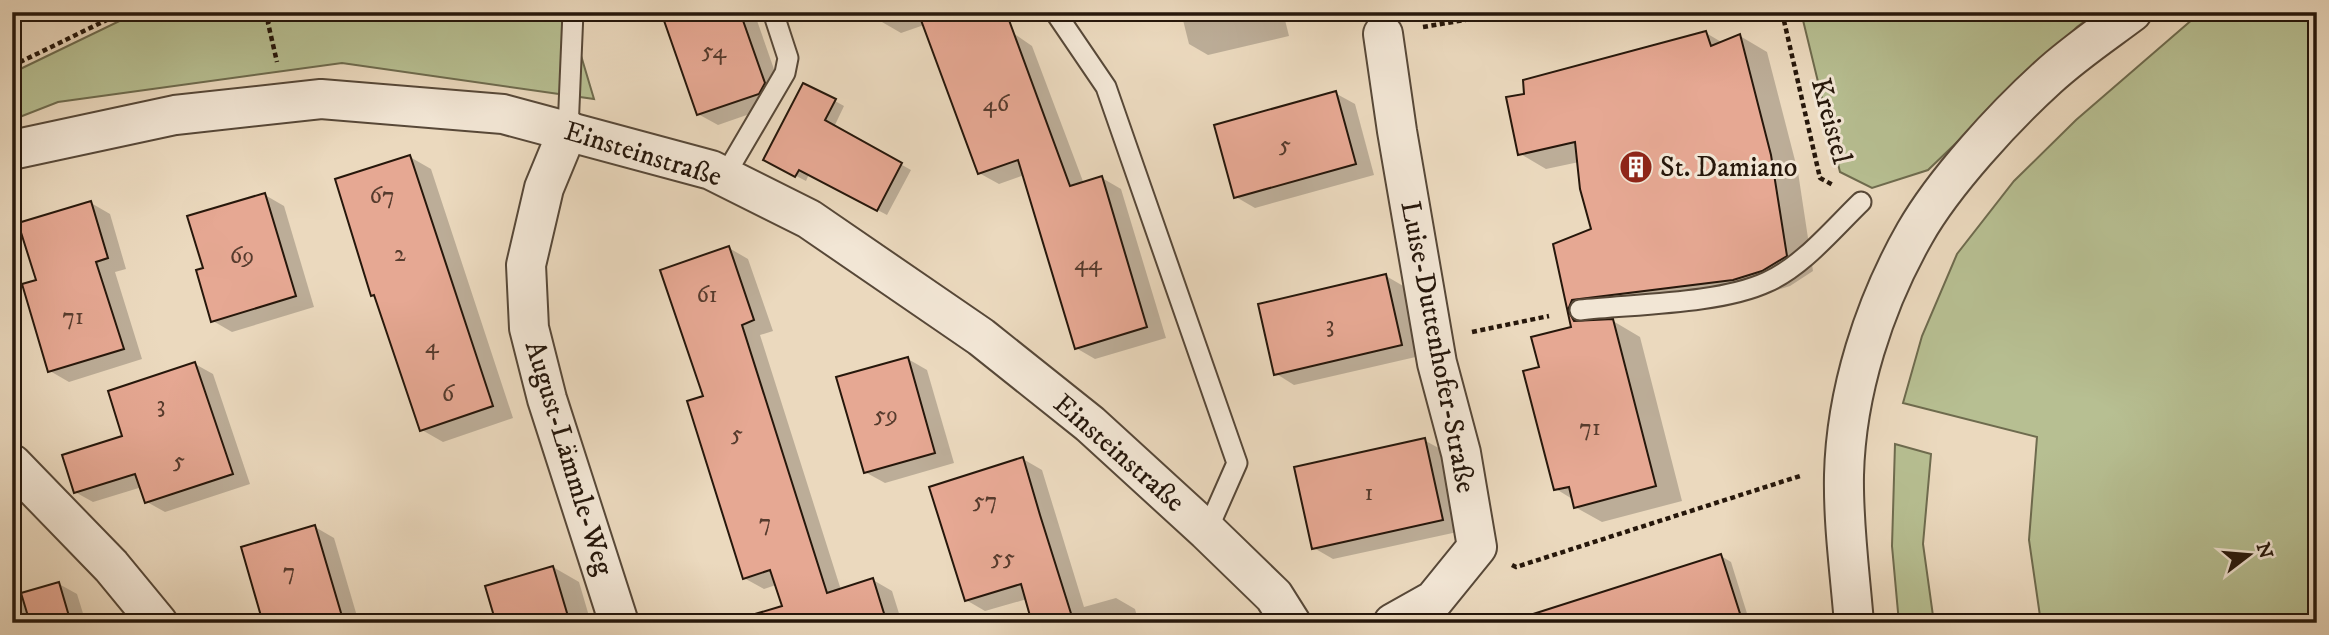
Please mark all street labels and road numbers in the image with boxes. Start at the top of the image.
street label: Kreistel [1803,74,1859,168]
street label: Einsteinstraße [560,113,726,195]
street label: Luise-Duttenhofer-Straße [1393,198,1483,496]
street label: August-Lämmle-Weg [517,337,621,580]
street label: Einsteinstraße [1046,386,1192,520]

